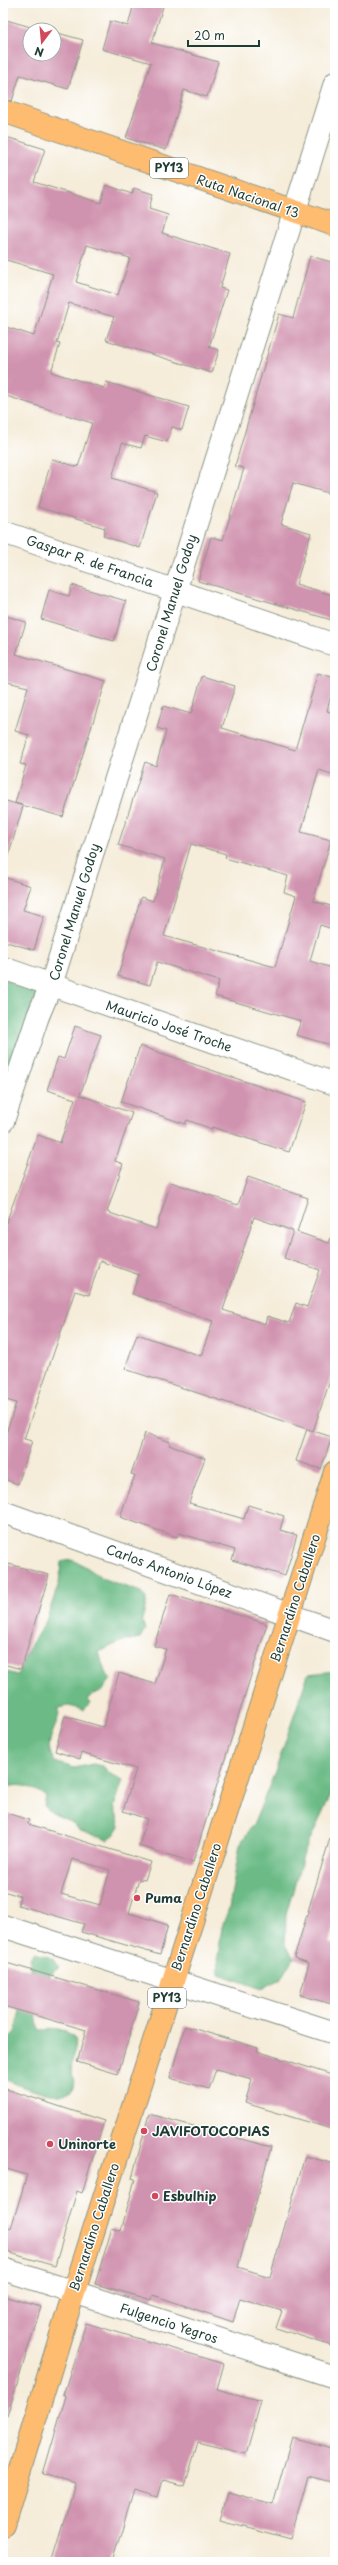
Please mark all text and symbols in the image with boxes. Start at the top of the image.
north arrow [22,22,62,62]
scale bar [188,22,259,48]
text: 20 m [194,26,225,44]
text: N [32,43,46,61]
road number: PY13 [150,158,188,178]
street label: Ruta Nacional 13 [194,169,302,222]
street label: Gaspar R. de Francia [24,530,157,591]
street label: Coronel Manuel Godoy [141,532,201,674]
street label: Coronel Manuel Godoy [44,841,104,983]
street label: Mauricio José Troche [104,995,235,1056]
street label: Bernardino Caballero [265,1531,324,1665]
street label: Carlos Antonio López [104,1539,235,1602]
street label: Bernardino Caballero [166,1840,225,1974]
place label: Puma [145,1888,182,1907]
marker: Puma [132,1893,142,1903]
road number: PY13 [148,1988,186,2008]
place label: JAVIFOTOCOPIAS [152,2121,270,2140]
marker: JAVIFOTOCOPIAS [139,2126,149,2136]
place label: Uninorte [58,2134,116,2153]
marker: Uninorte [45,2139,55,2149]
street label: Bernardino Caballero [64,2160,123,2294]
place label: Esbulhip [163,2186,216,2205]
marker: Esbulhip [150,2191,160,2201]
street label: Fulgencio Yegros [118,2298,221,2347]

